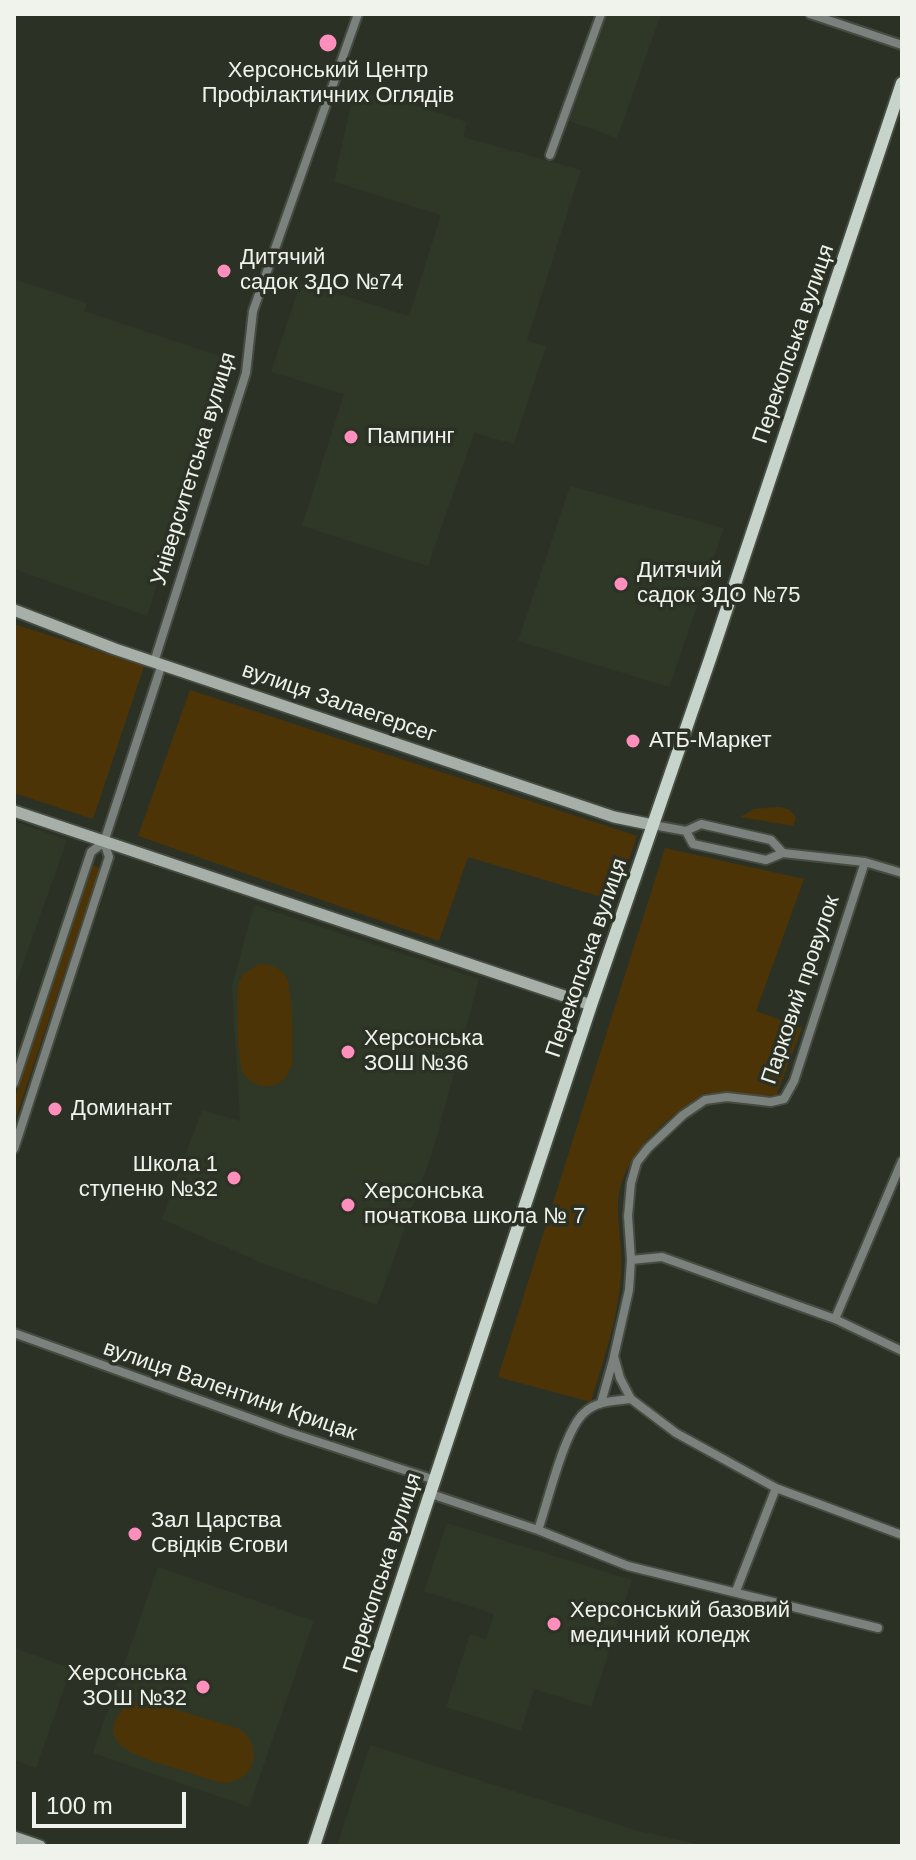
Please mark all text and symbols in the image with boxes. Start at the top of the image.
marker: Херсонський Центр Профілактичних Оглядів [317,32,339,54]
place label: Херсонський Центр Профілактичних Оглядів [202,58,454,110]
street label: Перекопська вулиця [748,241,840,447]
place label: Дитячий садок ЗДО №74 [240,245,404,296]
marker: Дитячий садок ЗДО №74 [215,262,233,280]
street label: Університетська вулиця [146,349,242,589]
place label: Пампинг [367,424,455,450]
marker: Пампинг [342,428,360,446]
place label: Дитячий садок ЗДО №75 [637,558,801,610]
marker: Дитячий садок ЗДО №75 [612,575,630,593]
street label: вулиця Залаегерсег [238,657,440,749]
place label: АТБ-Маркет [649,728,772,754]
marker: АТБ-Маркет [624,732,642,750]
street label: Перекопська вулиця [541,855,633,1061]
street label: Парковий провулок [756,892,846,1088]
place label: Херсонська ЗОШ №36 [364,1026,484,1078]
marker: Херсонська ЗОШ №36 [339,1043,357,1061]
place label: Доминант [71,1096,172,1122]
marker: Доминант [46,1100,64,1118]
place label: Школа 1 ступеню №32 [79,1152,218,1204]
marker: Школа 1 ступеню №32 [225,1169,243,1187]
place label: Херсонська початкова школа № 7 [364,1179,585,1230]
marker: Херсонська початкова школа № 7 [339,1196,357,1214]
street label: вулиця Валентини Крицак [100,1335,360,1447]
street label: Перекопська вулиця [338,1470,428,1676]
place label: Зал Царства Свідків Єгови [151,1508,288,1560]
marker: Зал Царства Свідків Єгови [126,1525,144,1543]
place label: Херсонський базовий медичний коледж [570,1598,790,1650]
marker: Херсонський базовий медичний коледж [545,1615,563,1633]
place label: Херсонська ЗОШ №32 [67,1661,187,1712]
marker: Херсонська ЗОШ №32 [194,1678,212,1696]
scale bar [36,1776,190,1826]
text: 100 m [46,1792,113,1819]

